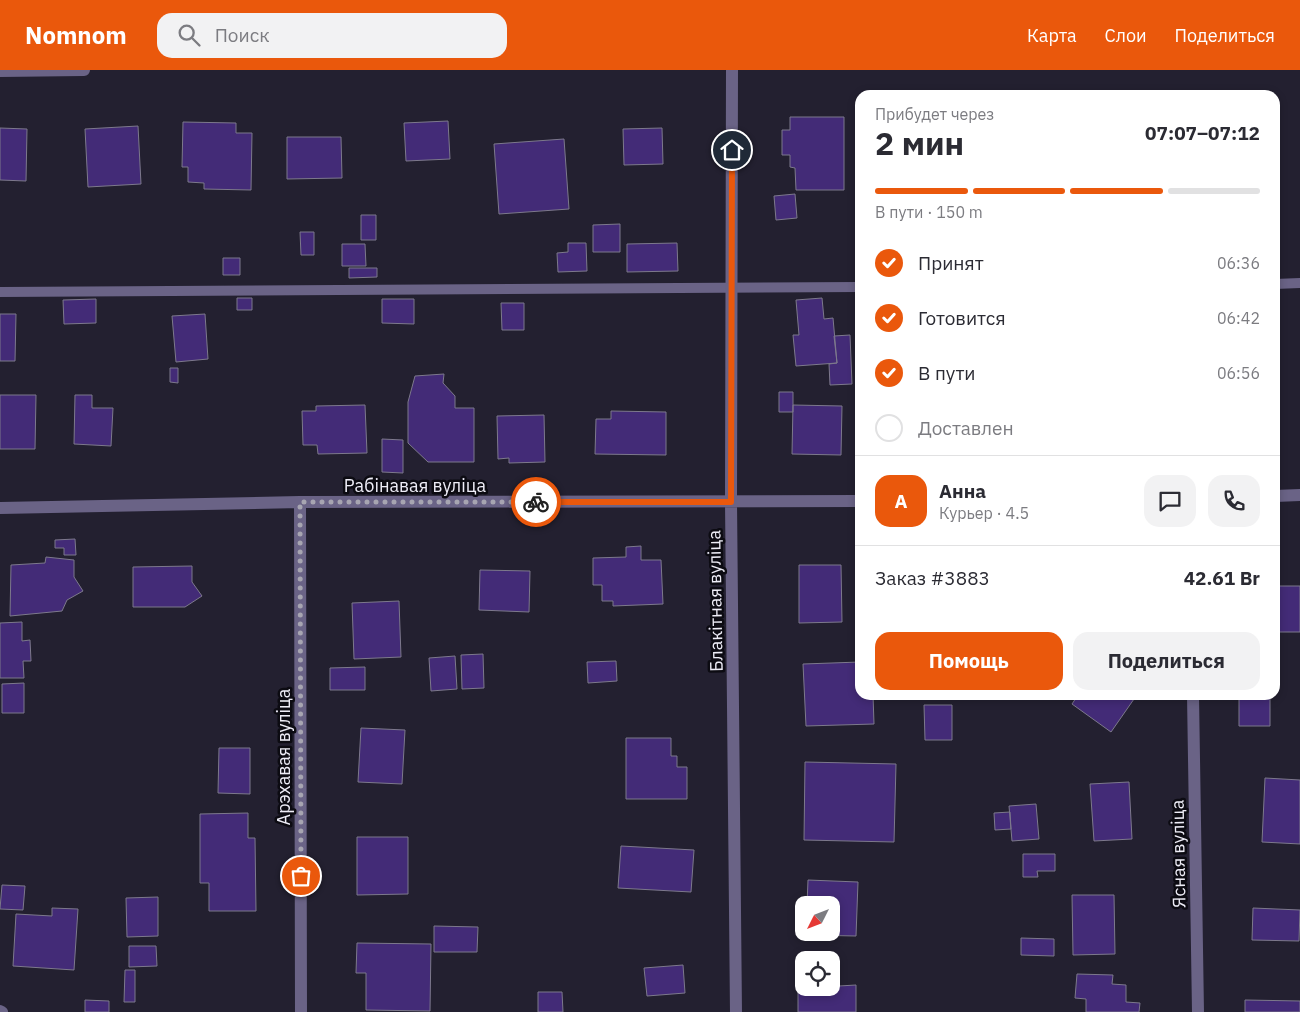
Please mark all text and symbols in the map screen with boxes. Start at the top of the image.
search box [157,13,507,58]
text: Nomnom [25,19,127,51]
icon: search [175,21,203,49]
text: Поиск [215,23,270,47]
text: Карта [1027,24,1077,47]
text: Слои [1105,24,1147,47]
text: Поделиться [1175,24,1275,47]
text: Прибудет через [875,104,994,124]
text: 07:07–07:12 [1145,121,1260,145]
text: 2 мин [875,122,964,164]
pin [711,129,753,171]
icon: home [718,136,746,164]
text: В пути · 150 m [875,202,983,222]
icon: check [875,249,903,277]
text: Принят [918,251,984,275]
text: 06:36 [1217,253,1260,273]
icon: check [875,304,903,332]
text: Готовится [918,306,1006,330]
text: 06:42 [1217,308,1260,328]
icon: check [875,359,903,387]
text: В пути [918,361,976,385]
text: 06:56 [1217,363,1260,383]
text: Доставлен [918,416,1014,440]
street label: Рабінавая вуліца [344,474,487,497]
button: chat [1144,475,1196,527]
button: phone [1208,475,1260,527]
courier [511,477,561,527]
text: Анна [939,479,986,503]
icon: bike [522,488,550,516]
text: А [894,489,908,513]
text: Курьер · 4.5 [939,503,1029,523]
street label: Блакітная вуліца [702,530,728,672]
text: Заказ #3883 [875,566,990,590]
text: 42.61 Br [1184,566,1260,590]
button: Помощь [875,632,1063,690]
button: Поделиться [1073,632,1260,690]
street label: Арэхавая вуліца [272,688,295,825]
street label: Ясная вуліца [1166,799,1190,908]
pin [280,855,322,897]
icon: bag [287,862,315,890]
north arrow [795,896,840,941]
map controls [795,896,840,996]
button: locate [795,951,840,996]

